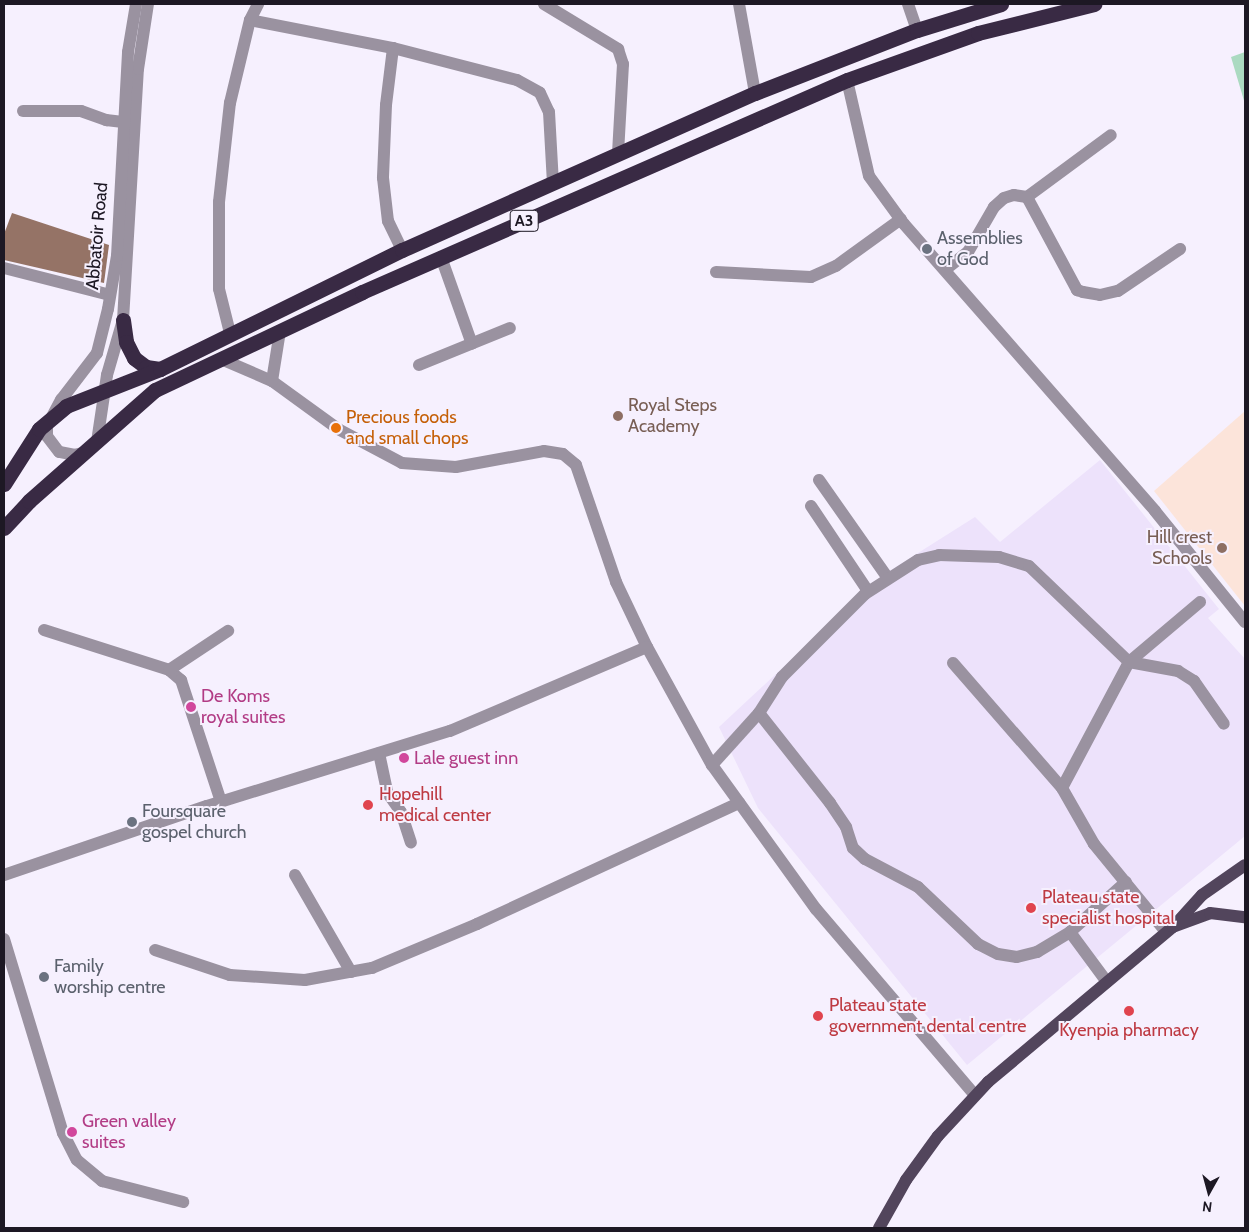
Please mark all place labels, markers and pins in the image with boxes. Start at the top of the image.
place label: Assemblies of God [937,228,1023,270]
marker: Assemblies of God [921,243,933,255]
place label: Royal Steps Academy [628,395,717,438]
place label: Precious foods and small chops [346,407,468,449]
marker: Royal Steps Academy [612,410,624,422]
marker: Precious foods and small chops [330,422,342,434]
place label: Hill crest Schools [1147,527,1212,570]
marker: Hill crest Schools [1216,542,1228,554]
place label: De Koms royal suites [201,686,285,729]
marker: De Koms royal suites [185,701,197,713]
place label: Lale guest inn [414,747,518,769]
marker: Lale guest inn [398,752,410,764]
place label: Hopehill medical center [379,784,491,826]
marker: Hopehill medical center [361,798,375,812]
place label: Foursquare gospel church [142,801,247,844]
marker: Foursquare gospel church [126,816,138,828]
place label: Plateau state specialist hospital [1042,887,1175,930]
marker: Plateau state specialist hospital [1024,901,1038,915]
place label: Family worship centre [54,956,166,999]
marker: Family worship centre [38,971,50,983]
place label: Plateau state government dental centre [829,995,1026,1038]
marker: Kyenpia pharmacy [1123,1005,1135,1017]
marker: Plateau state government dental centre [811,1009,825,1023]
place label: Kyenpia pharmacy [1059,1019,1199,1041]
place label: Green valley suites [82,1111,176,1154]
marker: Green valley suites [66,1126,78,1138]

